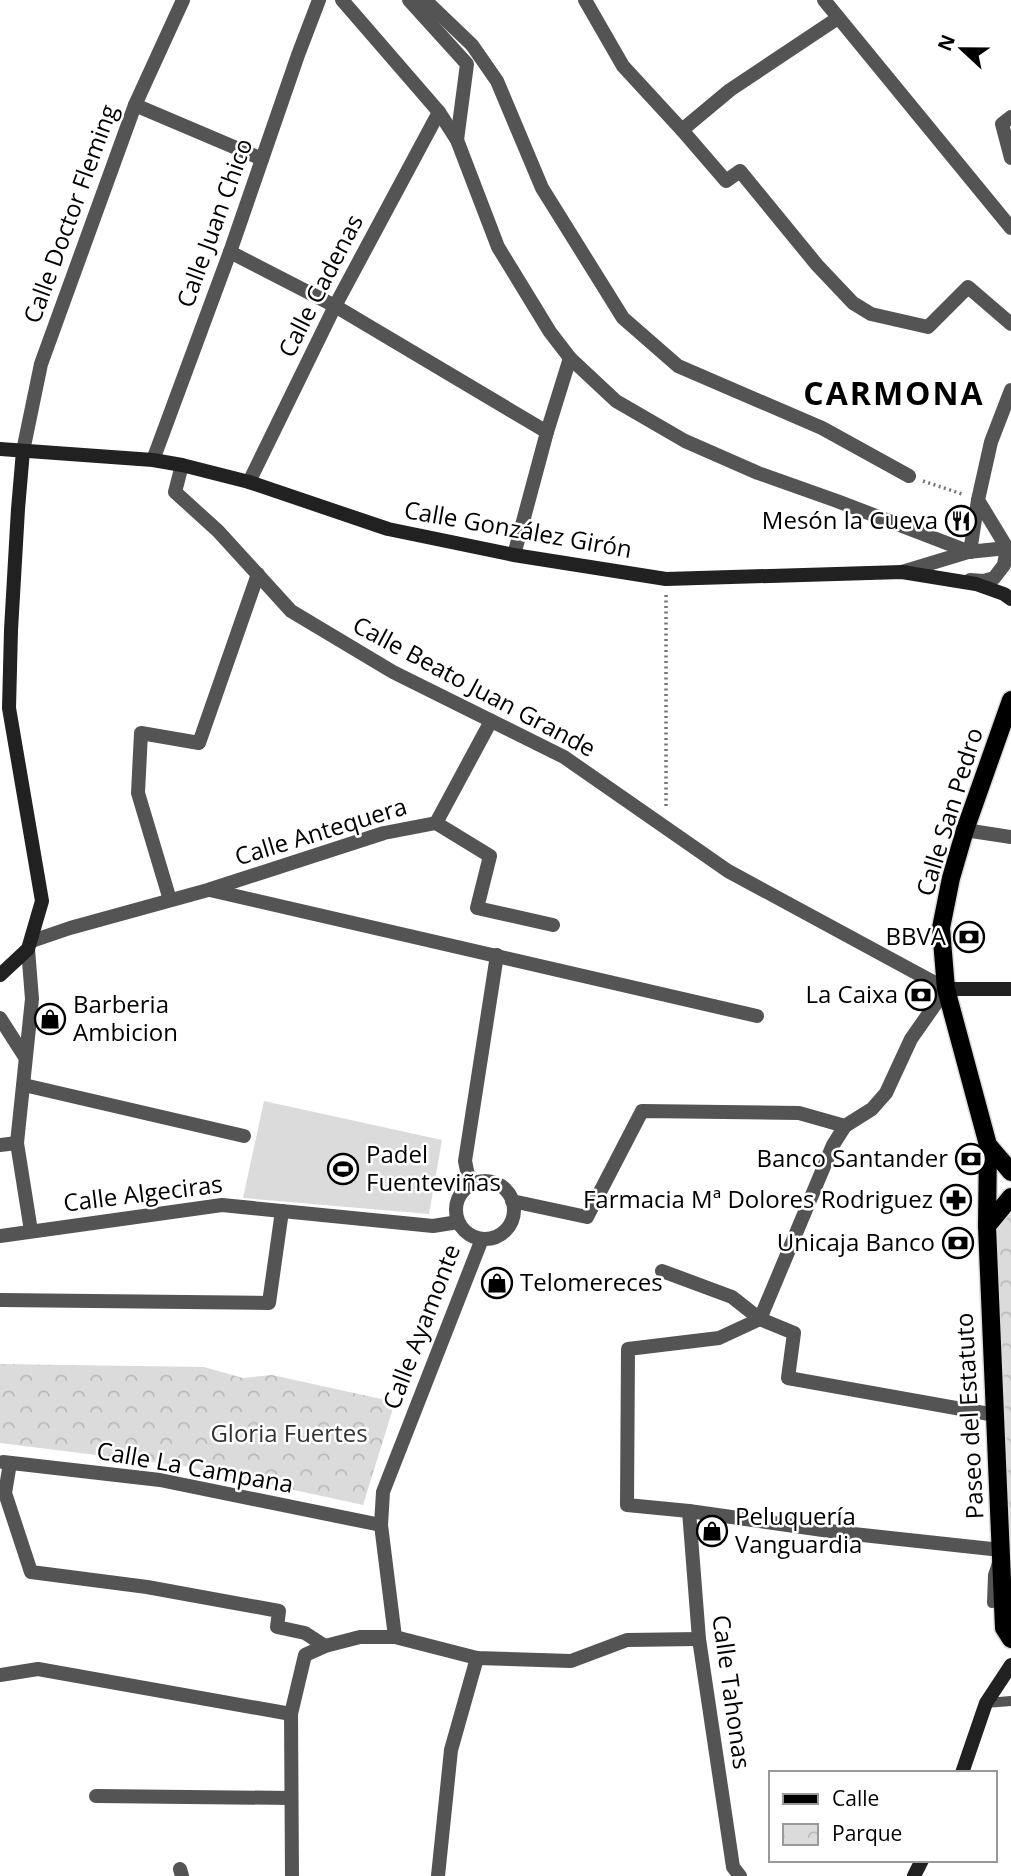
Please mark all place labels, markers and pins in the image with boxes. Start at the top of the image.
place label: Mesón la Cueva [762,503,938,536]
restaurant icon: Mesón la Cueva [944,504,978,538]
place label: BBVA [886,919,947,952]
bank icon: BBVA [952,920,986,954]
place label: La Caixa [805,977,898,1010]
bank icon: La Caixa [904,978,938,1012]
place label: Barberia Ambicion [73,987,178,1048]
shop icon: Barberia Ambicion [33,1002,67,1036]
place label: Padel Fuenteviñas [366,1137,501,1198]
place label: Banco Santander [756,1141,948,1174]
bank icon: Banco Santander [954,1142,988,1176]
sports icon: Padel Fuenteviñas [326,1152,360,1186]
place label: Farmacia Mª Dolores Rodriguez [583,1182,933,1215]
pharmacy icon: Farmacia Mª Dolores Rodriguez [939,1183,973,1217]
place label: Unicaja Banco [777,1225,935,1258]
bank icon: Unicaja Banco [941,1226,975,1260]
place label: Telomereces [520,1265,663,1298]
shop icon: Telomereces [480,1266,514,1300]
place label: Peluquería Vanguardia [735,1499,862,1560]
shop icon: Peluquería Vanguardia [695,1514,729,1548]

